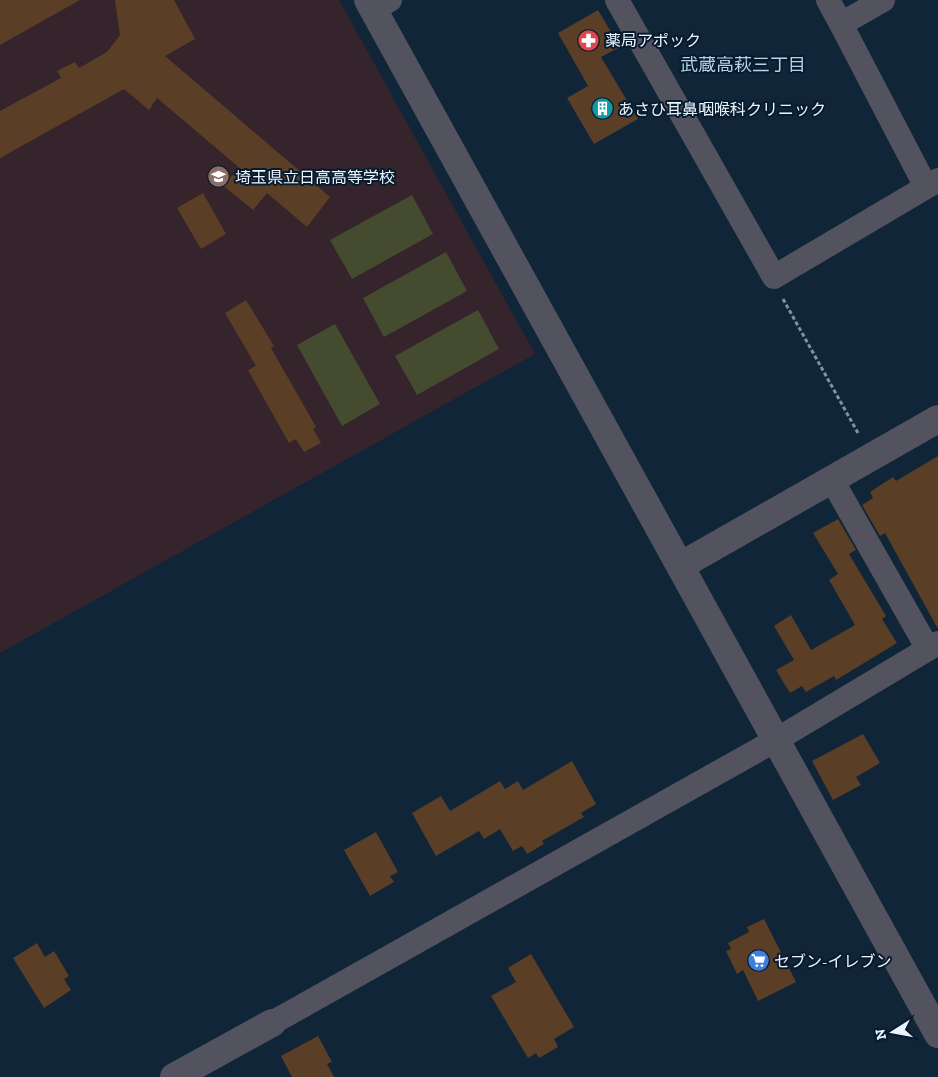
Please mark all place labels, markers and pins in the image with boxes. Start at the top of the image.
pharmacy icon: 薬局アポック [577,28,601,52]
place label: 薬局アポック [605,31,701,50]
building icon: あさひ耳鼻咽喉科クリニック [590,97,614,121]
place label: あさひ耳鼻咽喉科クリニック [618,100,826,119]
school or university icon: 埼玉県立日高高等学校 [207,165,231,189]
place label: 埼玉県立日高高等学校 [235,168,395,187]
supermarket icon: セブン-イレブン [746,949,770,973]
place label: セブン-イレブン [774,952,892,971]

